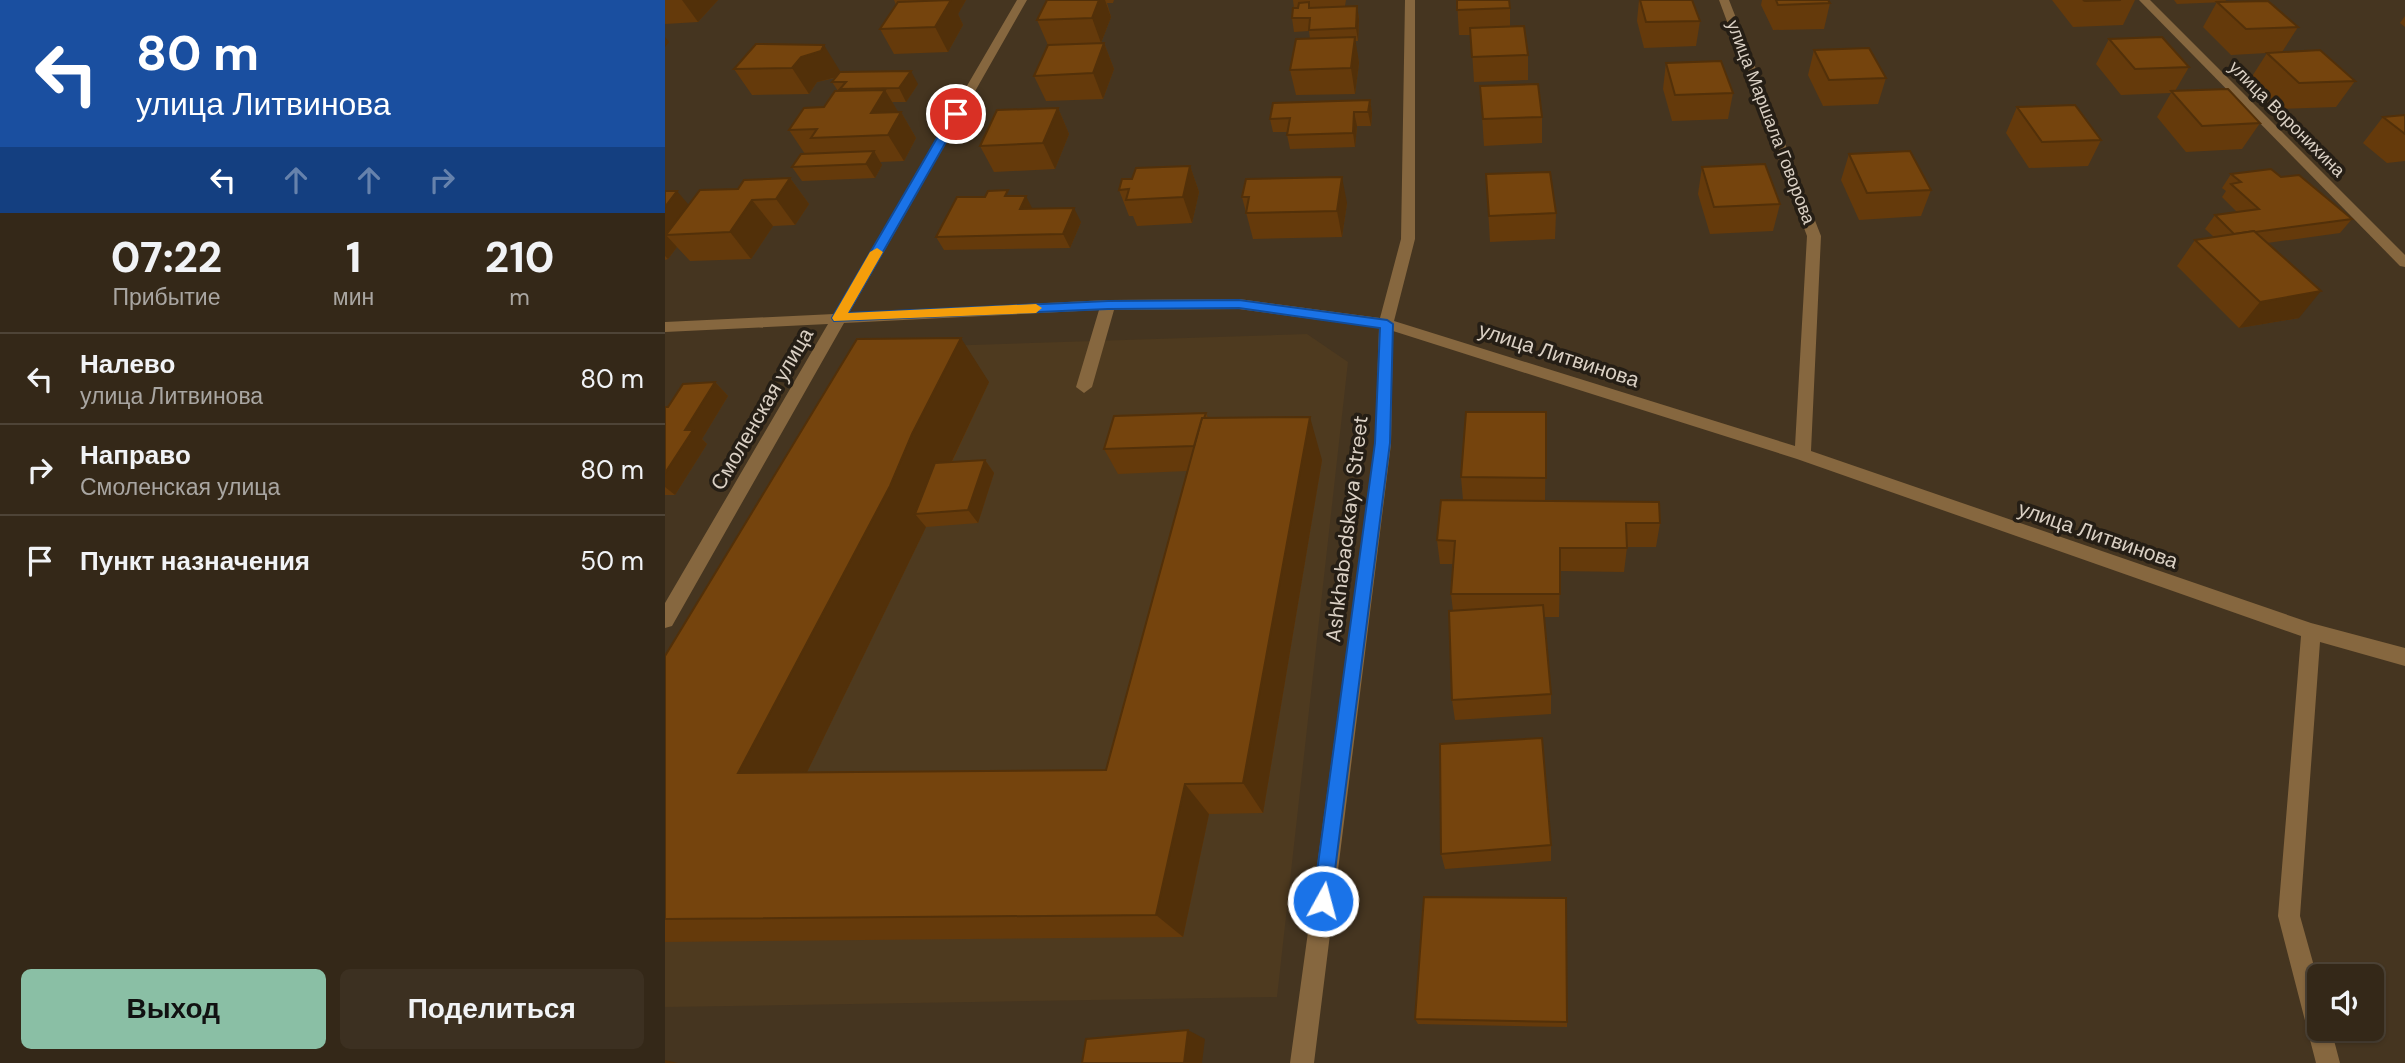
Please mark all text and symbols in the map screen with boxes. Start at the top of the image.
street label: улица Маршала Говорова [1721,17,1821,228]
text: 80 m [136,21,259,85]
icon: left [21,28,112,119]
street label: улица Воронихина [2224,56,2351,183]
text: улица Литвинова [136,83,391,125]
pin [926,84,986,144]
icon: arrive [937,95,975,133]
icon: left [204,161,242,199]
icon: ahead [277,161,315,199]
icon: ahead [350,161,388,199]
icon: right [423,161,461,199]
text: 07:22 [111,230,222,285]
text: 1 [346,230,361,285]
text: 210 [485,230,554,285]
text: Прибытие [112,282,220,312]
text: мин [333,282,374,312]
text: m [509,282,530,312]
street label: улица Литвинова [1475,316,1643,394]
street label: Смоленская улица [704,323,820,495]
text: Налево [80,347,175,381]
icon: left [21,360,59,398]
text: 80 m [580,362,644,396]
text: улица Литвинова [80,381,263,411]
street label: Ashkhabadskaya Street [1319,414,1375,644]
text: Направо [80,438,191,472]
icon: right [21,451,59,489]
text: 80 m [580,453,644,487]
text: Смоленская улица [80,472,280,502]
street label: улица Литвинова [2014,495,2182,576]
icon: arrive [21,542,59,580]
text: Пункт назначения [80,544,310,578]
text: 50 m [580,544,644,578]
position arrow [1286,864,1360,938]
map controls [2307,964,2384,1041]
button: sound [2307,964,2384,1041]
button: Выход [21,969,326,1049]
button: Поделиться [340,969,644,1049]

